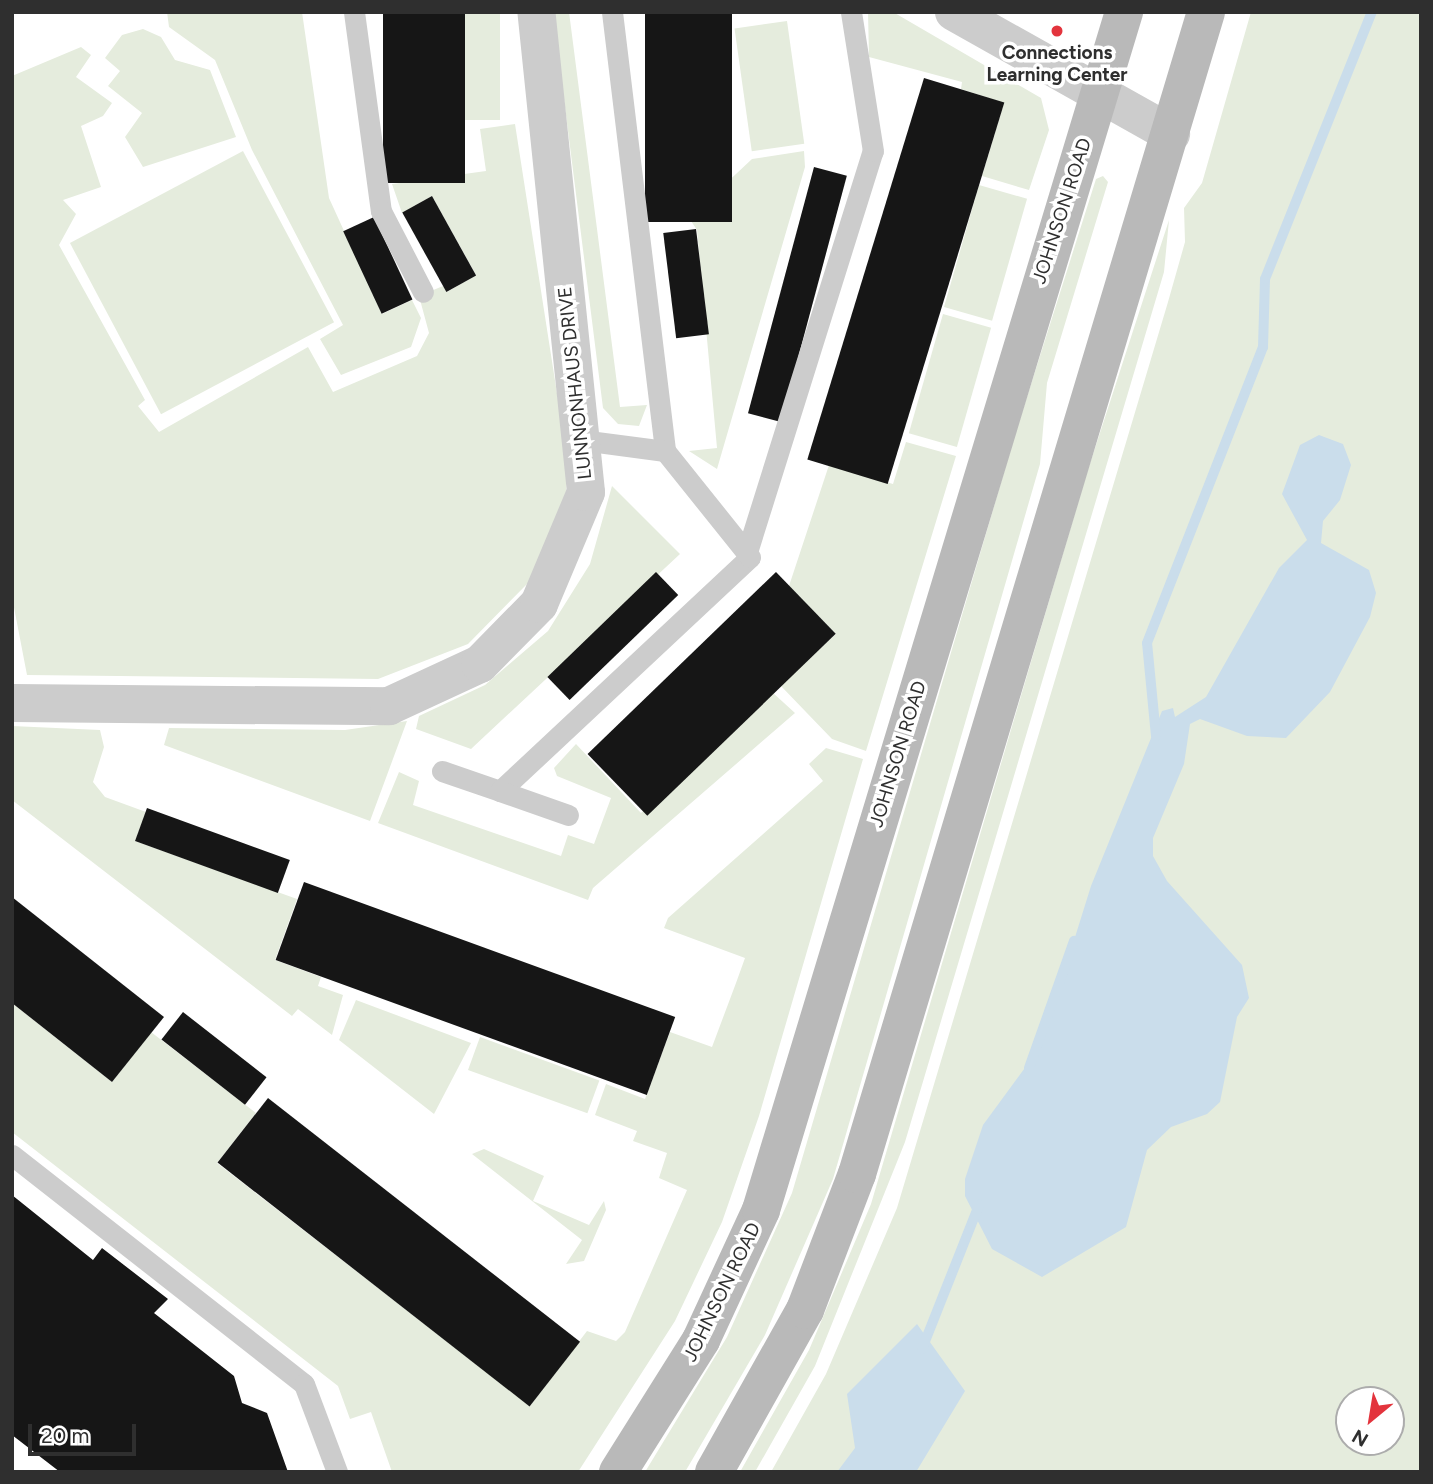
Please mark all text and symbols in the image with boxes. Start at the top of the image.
marker: Connections Learning Center [1049,23,1065,39]
place label: Connections Learning Center [987,42,1127,86]
street label: JOHNSON ROAD [1028,135,1096,287]
street label: LUNNONHAUS DRIVE [554,286,596,480]
street label: JOHNSON ROAD [865,678,931,830]
street label: JOHNSON ROAD [678,1219,766,1365]
north arrow [1335,1386,1405,1456]
scale bar [32,1410,140,1454]
text: 20 m [41,1423,89,1448]
text: N [1348,1424,1372,1452]

